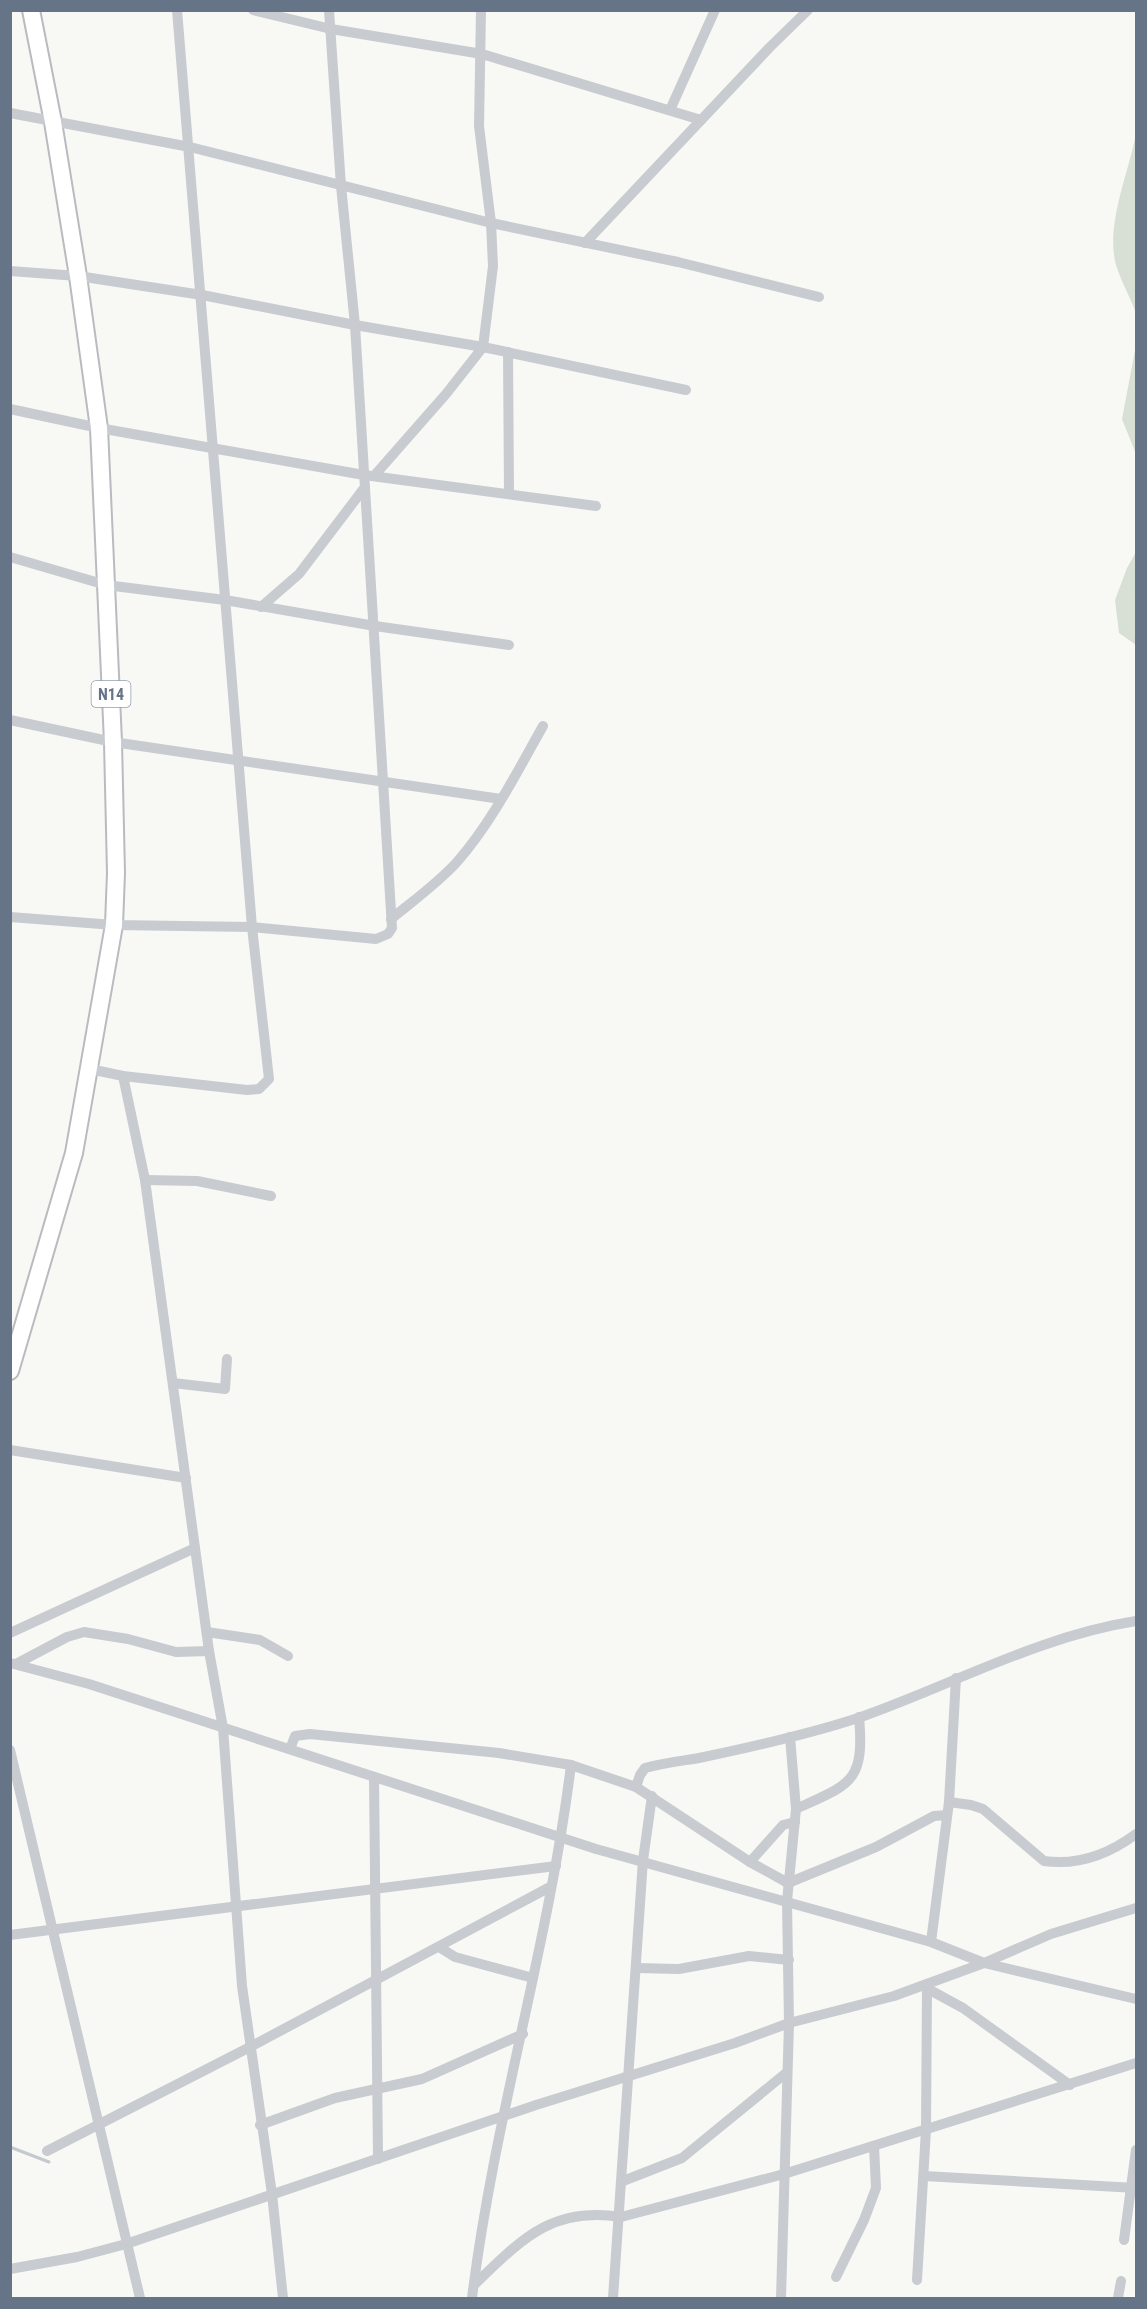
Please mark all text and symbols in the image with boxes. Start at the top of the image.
road number: N14 [92,681,130,707]

